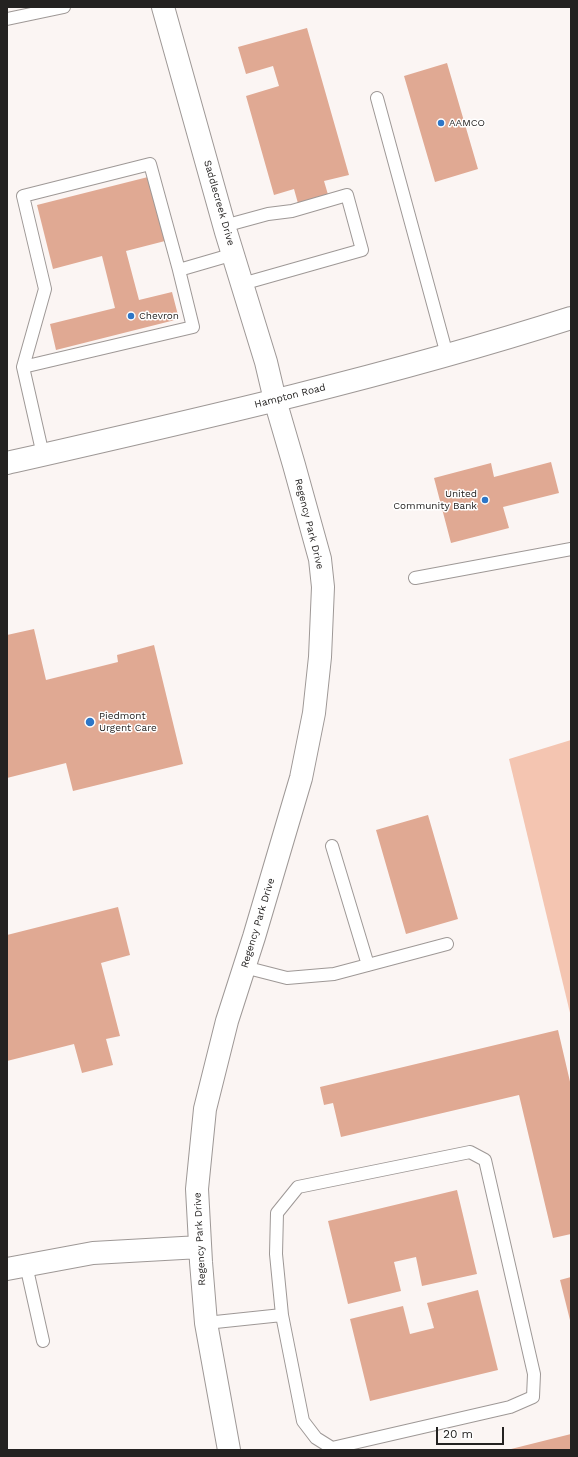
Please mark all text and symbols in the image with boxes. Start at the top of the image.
place label: AAMCO [449,117,485,129]
marker: AAMCO [436,118,446,128]
street label: Saddlecreek Drive [201,159,237,247]
place label: Chevron [139,310,179,322]
marker: Chevron [126,311,136,321]
street label: Hampton Road [253,381,327,411]
street label: Regency Park Drive [292,477,326,571]
place label: United Community Bank [393,488,477,512]
marker: United Community Bank [480,495,490,505]
place label: Piedmont Urgent Care [99,710,157,734]
marker: Piedmont Urgent Care [84,716,96,728]
street label: Regency Park Drive [239,877,277,969]
street label: Regency Park Drive [192,1192,208,1286]
scale bar [438,1419,506,1445]
text: 20 m [443,1427,473,1441]

